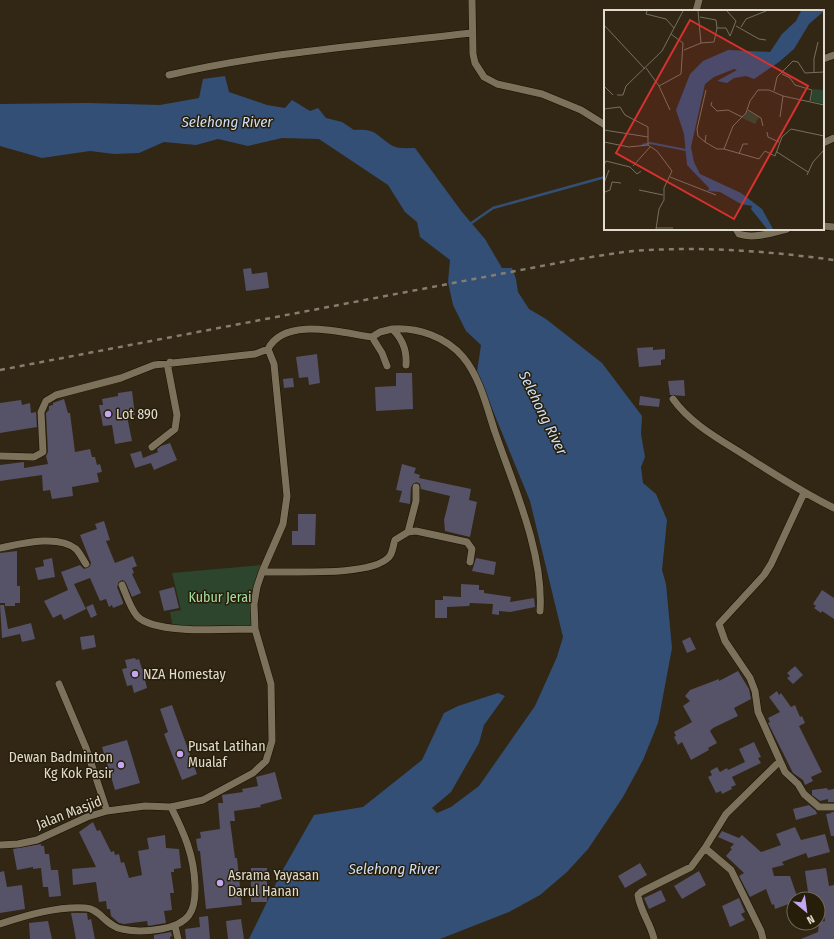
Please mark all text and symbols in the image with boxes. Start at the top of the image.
inset map [604,10,824,230]
water label: Selehong River [180,113,273,131]
water label: Selehong River [515,367,571,459]
place label: Lot 890 [116,406,158,423]
marker: Lot 890 [103,409,113,419]
park label: Kubur Jerai [188,589,252,606]
place label: NZA Homestay [143,666,226,683]
marker: NZA Homestay [130,669,140,679]
place label: Pusat Latihan Mualaf [188,738,266,771]
place label: Dewan Badminton Kg Kok Pasir [9,749,113,782]
marker: Pusat Latihan Mualaf [175,749,185,759]
marker: Dewan Badminton Kg Kok Pasir [116,760,126,770]
street label: Jalan Masjid [34,793,104,833]
water label: Selehong River [347,860,440,878]
place label: Asrama Yayasan Darul Hanan [228,867,319,900]
marker: Asrama Yayasan Darul Hanan [215,878,225,888]
north arrow [786,891,826,931]
text: N [805,912,817,927]

